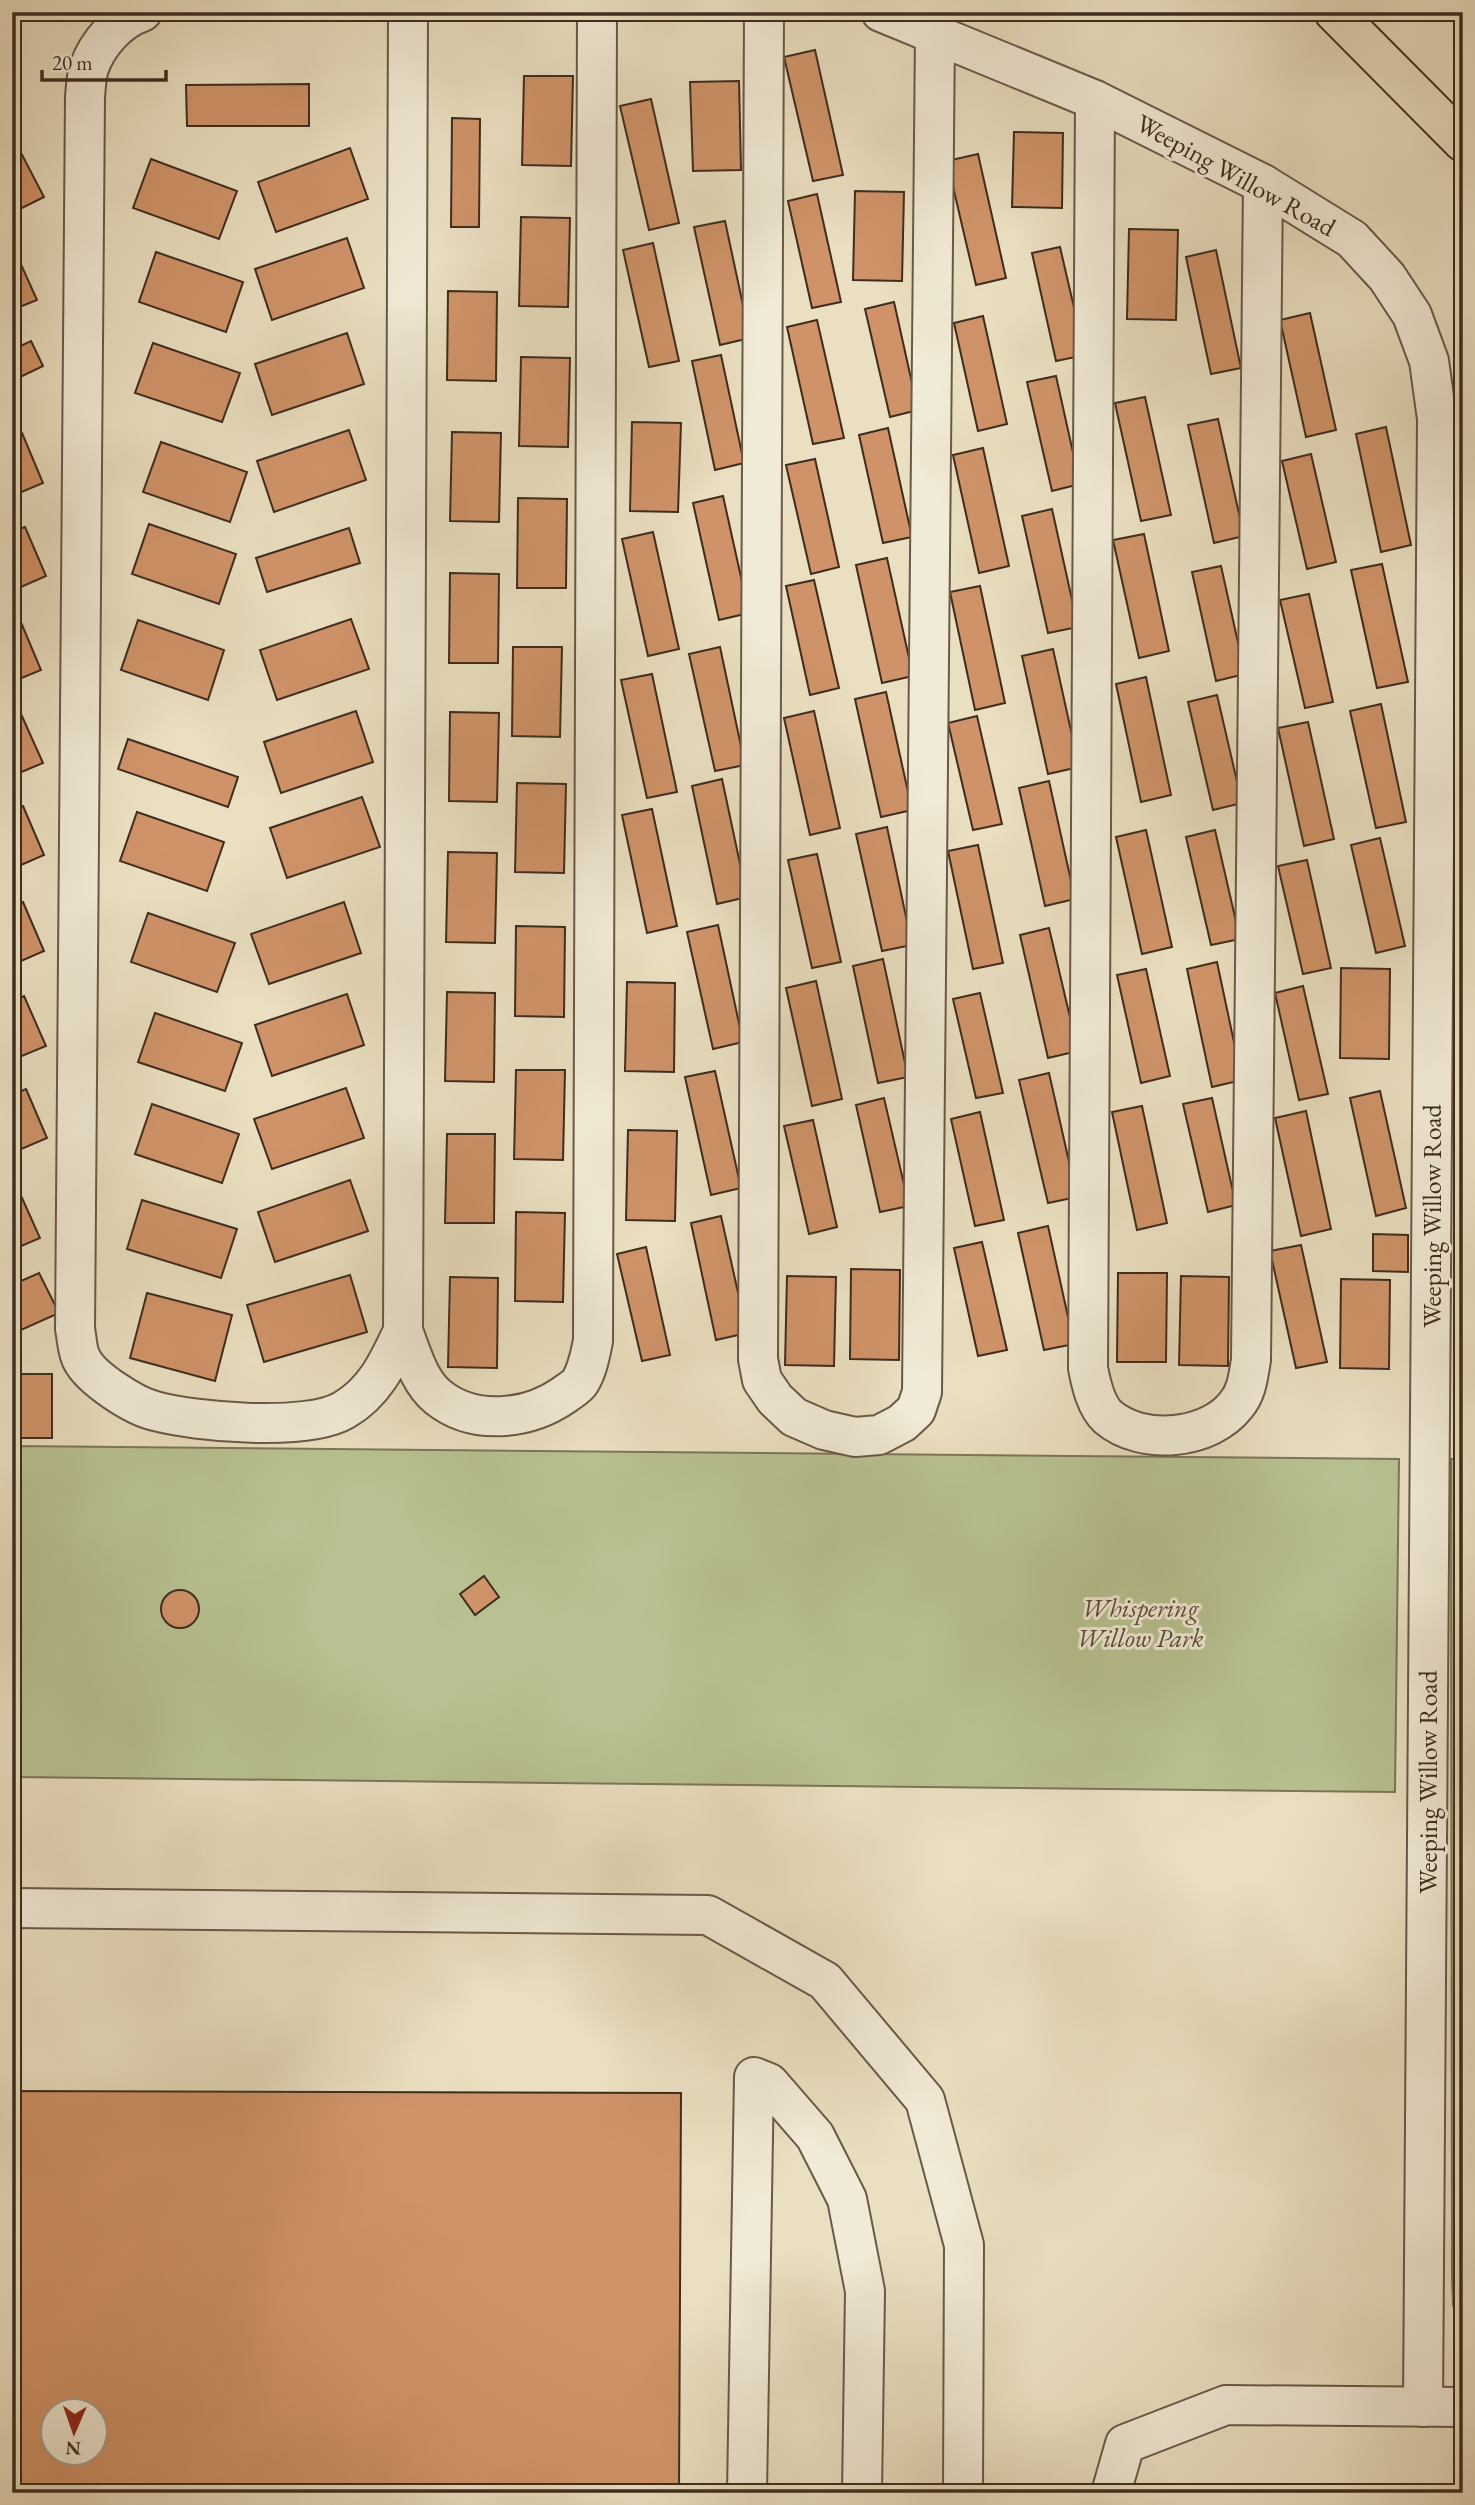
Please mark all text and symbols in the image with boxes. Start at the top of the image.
scale bar [42,38,166,82]
text: 20 m [52,49,93,76]
street label: Weeping Willow Road [1130,106,1343,244]
street label: Weeping Willow Road [1415,1103,1449,1328]
park label: Whispering Willow Park [1076,1591,1204,1655]
street label: Weeping Willow Road [1411,1669,1445,1894]
north arrow [38,2396,108,2466]
text: N [65,2436,82,2461]

